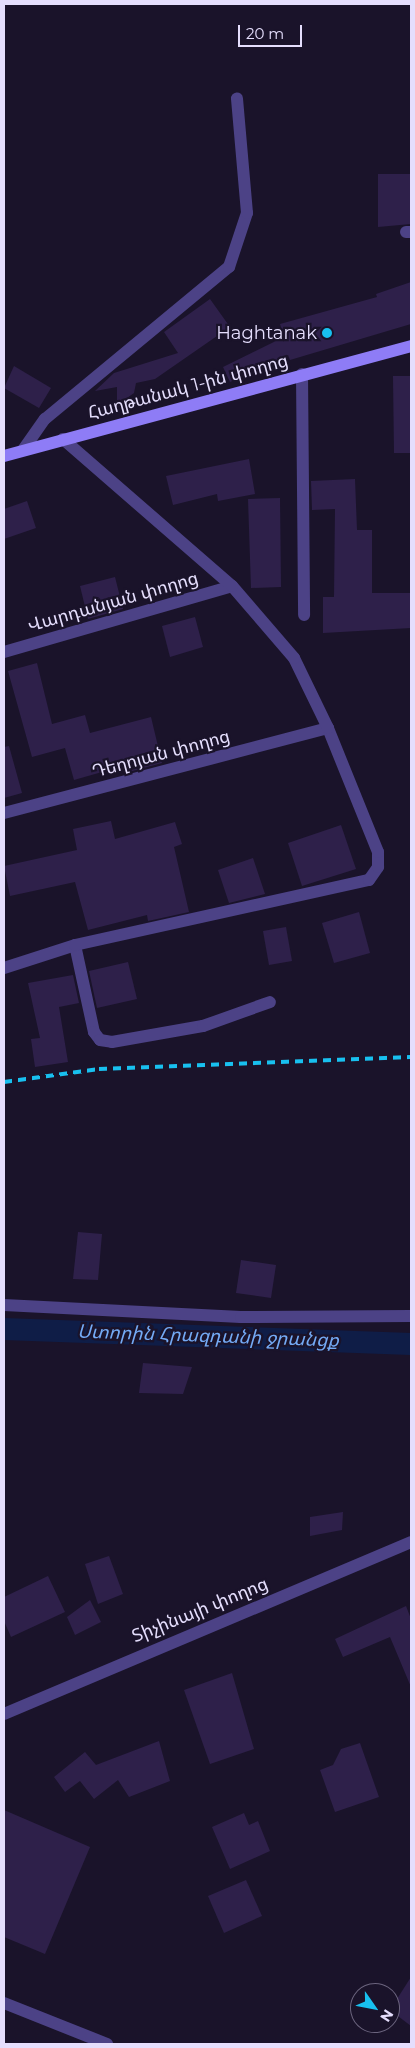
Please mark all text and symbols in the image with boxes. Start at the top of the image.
scale bar [240,15,304,47]
text: 20 m [246,24,284,43]
place label: Haghtanak [216,322,317,344]
marker: Haghtanak [321,327,333,339]
street label: Հաղթանակ 1-ին փողոց [85,350,291,424]
street label: Վարդանյան փողոց [25,567,201,637]
street label: Դեղոյան փողոց [90,725,232,783]
water label: Ստորին Հրազդանի ջրանցք [77,1320,339,1352]
street label: Տիչինայի փողոց [129,1573,271,1647]
north arrow [350,1983,400,2033]
text: N [376,2006,397,2025]

